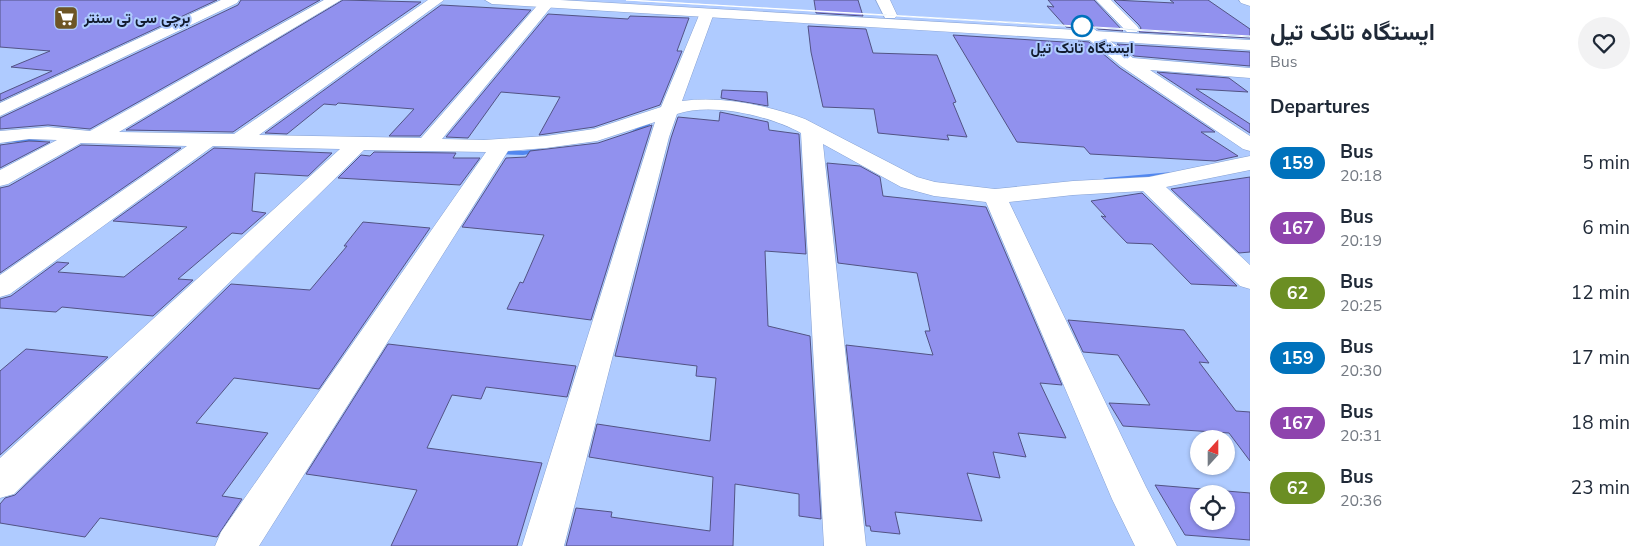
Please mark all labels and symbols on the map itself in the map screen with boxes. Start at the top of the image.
supermarket icon: برچی سی تی سنتر [53,5,79,31]
place label: برچی سی تی سنتر [83,8,190,28]
marker: ایستگاه تانک تیل [1071,15,1093,37]
place label: ایستگاه تانک تیل [1030,38,1134,58]
north arrow [1190,430,1235,475]

